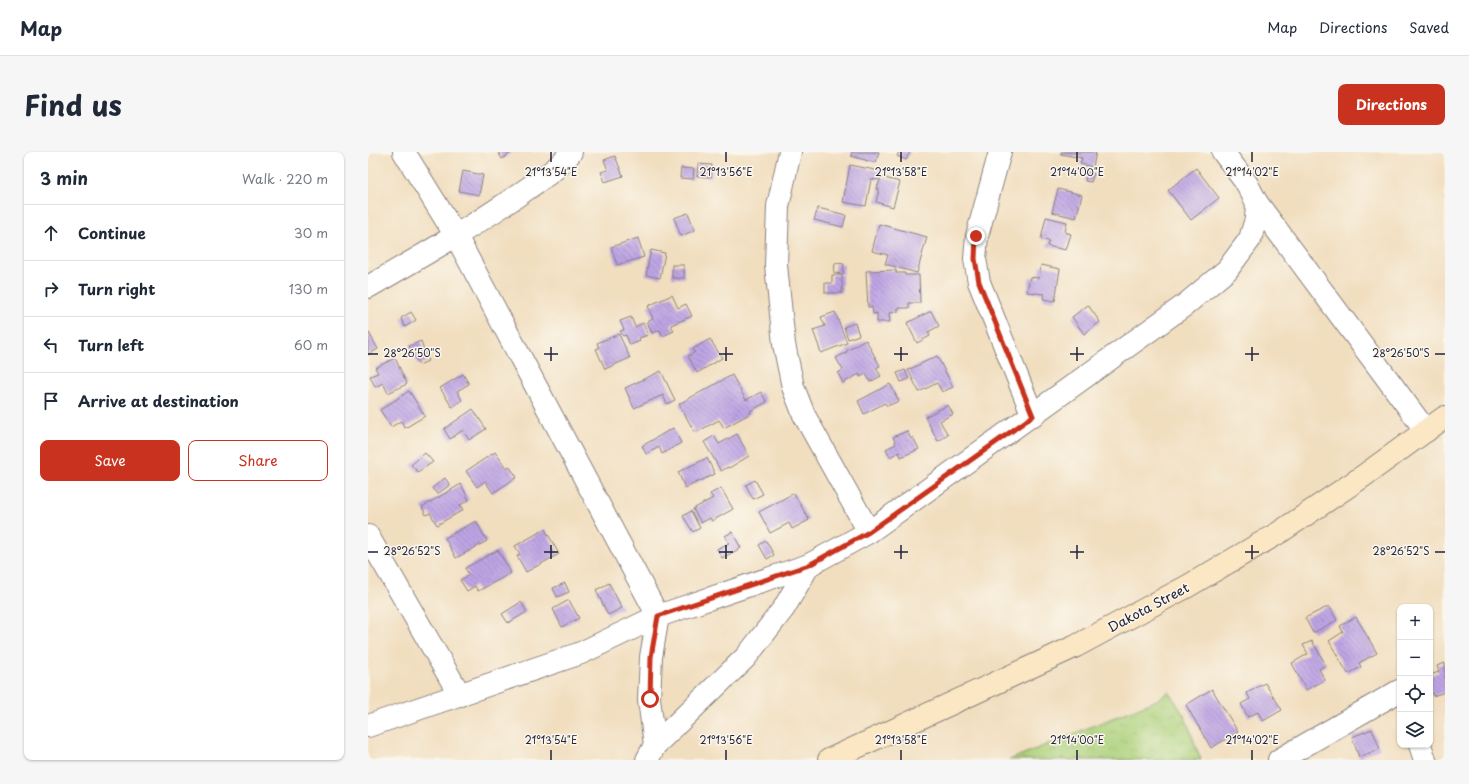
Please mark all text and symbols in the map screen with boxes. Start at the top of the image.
text: Map [20,14,62,42]
text: Map [1267,17,1297,38]
text: Directions [1319,17,1387,38]
text: Saved [1409,17,1449,38]
text: Find us [24,83,122,126]
button: Directions [1338,84,1445,125]
text: 21°13'54"E [525,164,577,179]
text: 21°13'56"E [700,164,752,179]
text: 21°13'58"E [875,164,927,179]
text: 21°14'00"E [1050,164,1104,179]
text: 21°14'02"E [1225,164,1279,179]
text: 3 min [40,165,88,191]
text: Walk · 220 m [242,169,328,188]
text: Continue [78,221,146,244]
icon: ahead [40,222,62,244]
text: 30 m [294,223,328,242]
route end [967,227,985,245]
text: Turn right [78,277,155,300]
icon: right [40,278,62,300]
text: 130 m [289,279,328,298]
text: Turn left [78,333,144,356]
icon: left [40,334,62,356]
text: 60 m [294,335,328,354]
text: 28°26'50"S [383,345,441,360]
text: 28°26'50"S [1372,345,1430,360]
text: Arrive at destination [78,389,239,412]
icon: arrive [40,390,62,412]
button: Save [40,440,180,481]
button: Share [188,440,328,481]
text: 28°26'52"S [384,543,440,558]
text: 28°26'52"S [1373,543,1429,558]
street label: Dakota Street [1104,578,1192,636]
map controls [1397,604,1433,748]
button: + [1397,604,1433,640]
button: − [1397,640,1433,676]
button: locate [1397,676,1433,712]
route start [641,690,659,708]
button: layers [1397,712,1433,748]
text: 21°13'54"E [525,732,577,747]
text: 21°13'56"E [700,732,752,747]
text: 21°13'58"E [875,732,927,747]
text: 21°14'00"E [1050,732,1104,747]
text: 21°14'02"E [1225,732,1279,747]

